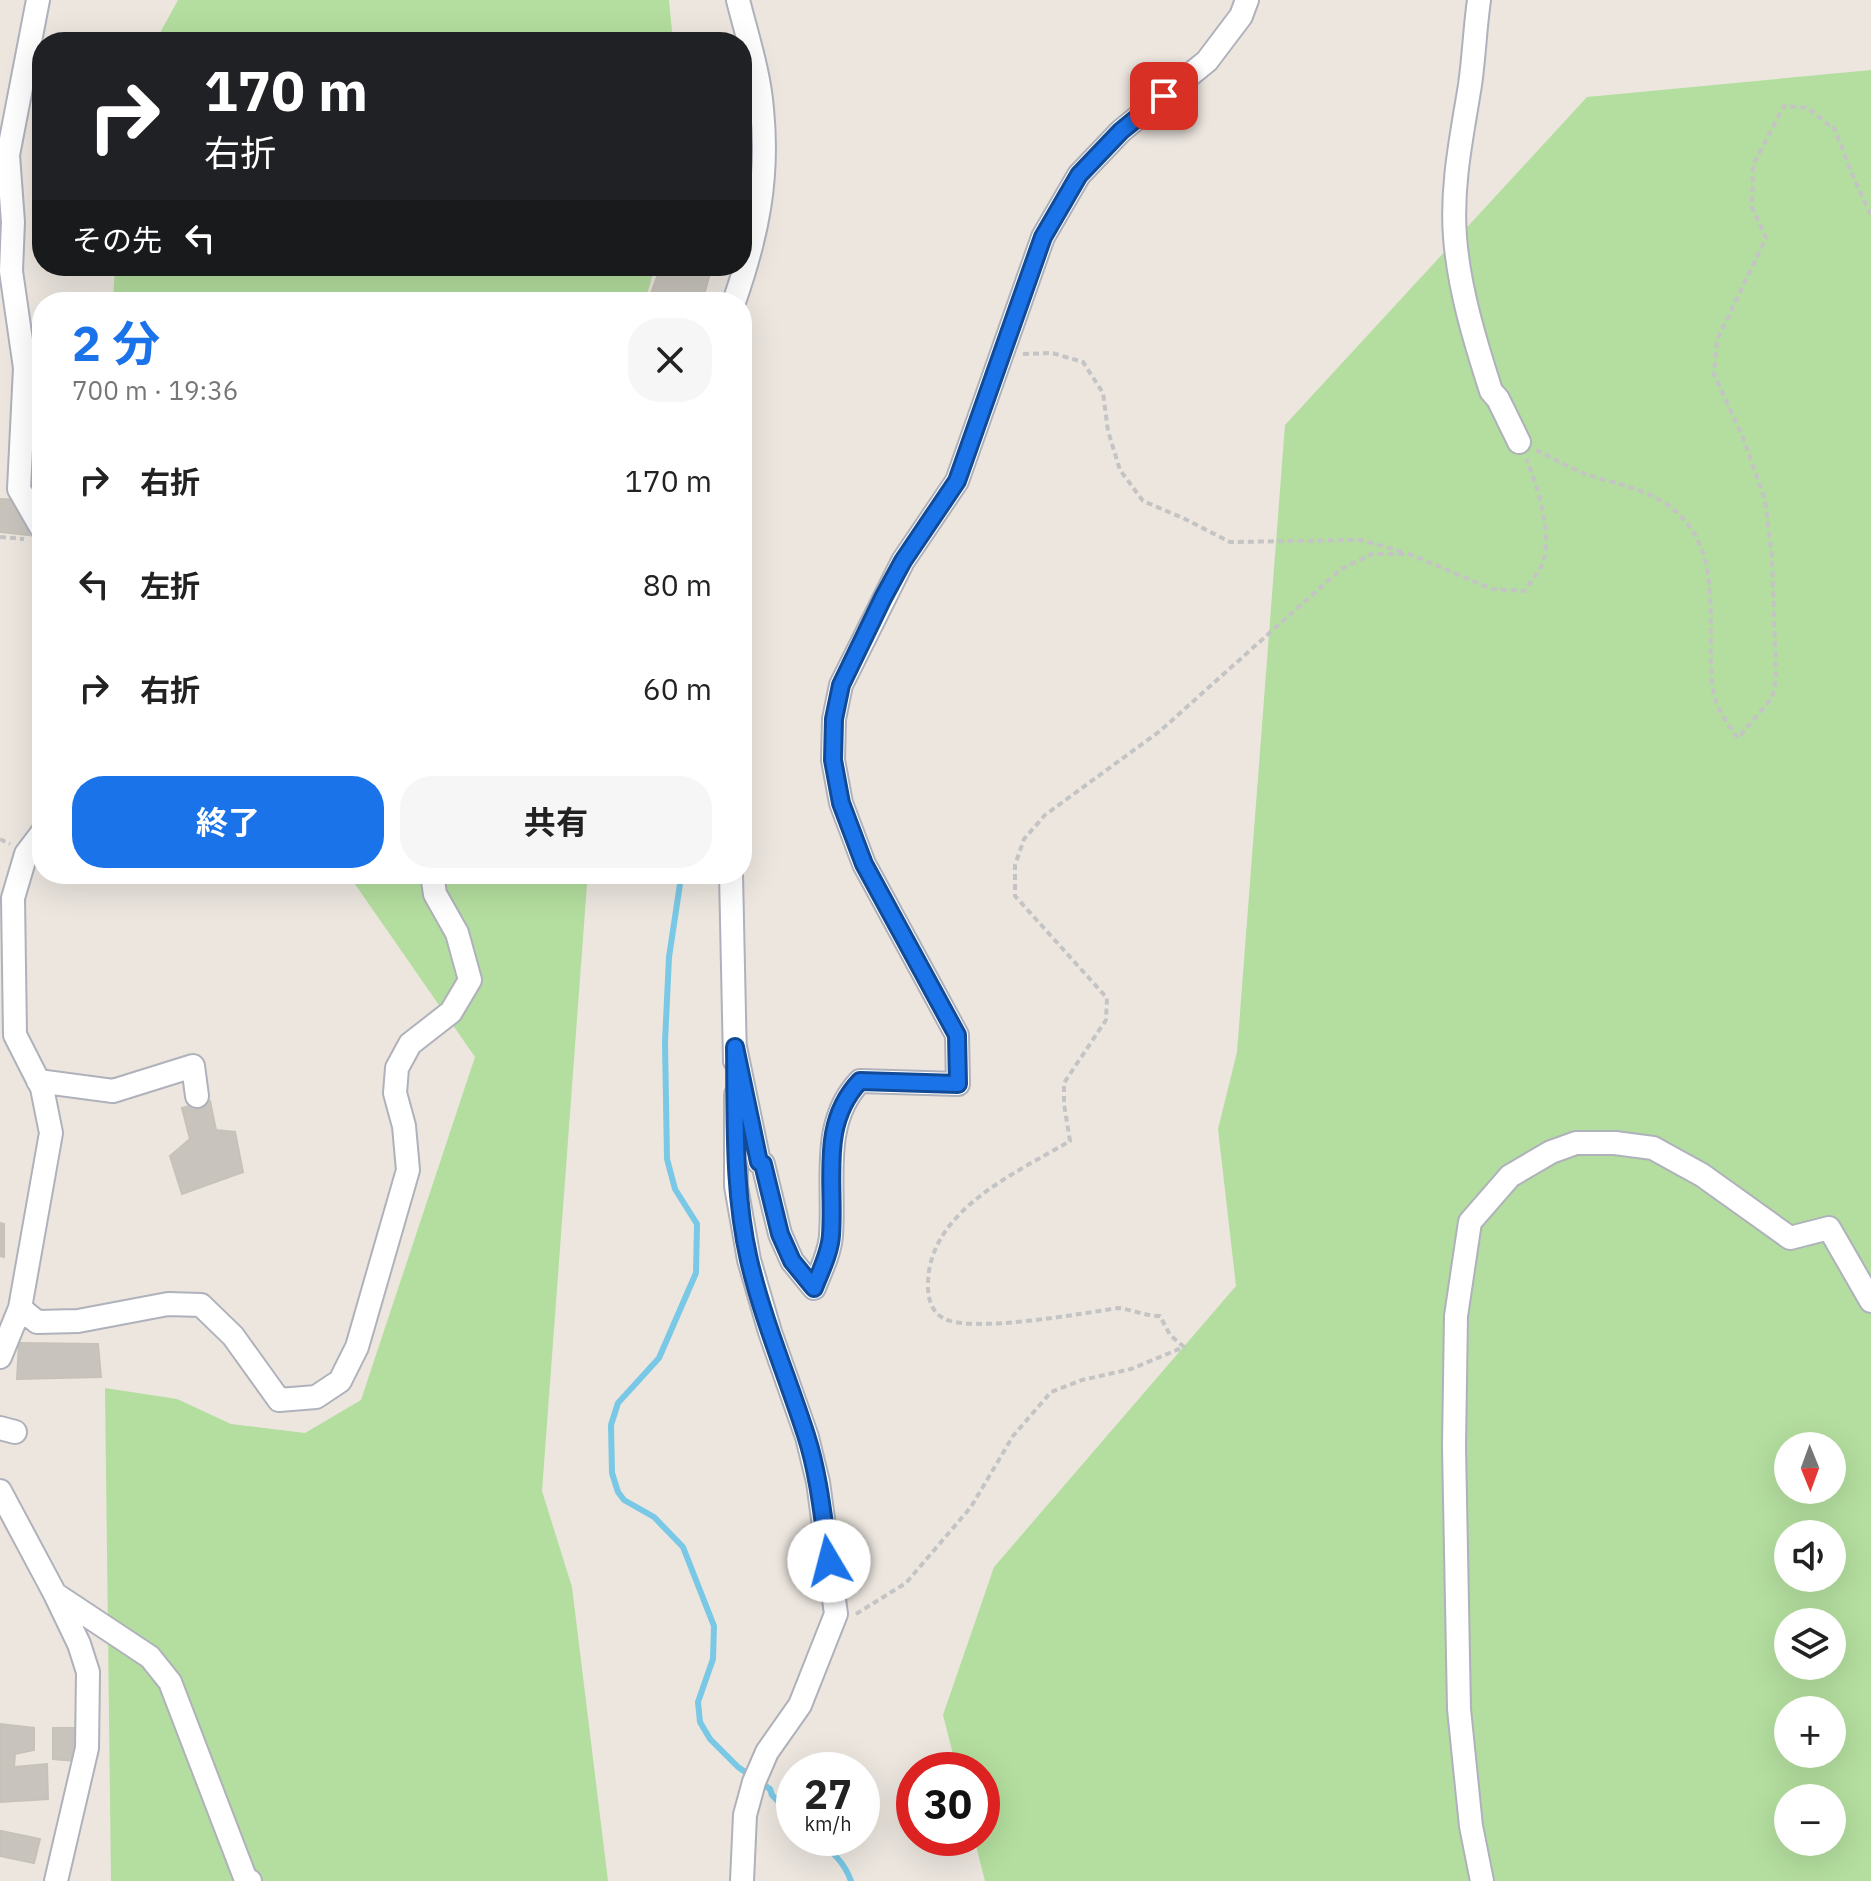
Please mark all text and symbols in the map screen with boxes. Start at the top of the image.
text: 170 m [204,54,368,126]
pin [1130,62,1198,130]
icon: right [72,64,176,168]
icon: arrive [1142,74,1186,118]
text: 右折 [204,129,276,176]
icon: left [178,216,222,260]
text: その先 [72,220,162,259]
text: 2 分 [72,312,160,374]
button: close [628,318,712,402]
text: 700 m · 19:36 [72,373,238,407]
icon: right [72,458,116,502]
text: 170 m [625,461,712,500]
text: 右折 [140,462,200,501]
icon: left [72,562,116,606]
text: 80 m [643,565,712,604]
text: 左折 [140,566,200,605]
icon: right [72,666,116,710]
text: 60 m [643,669,712,708]
text: 右折 [140,670,200,709]
button: 終了 [72,776,384,868]
button: 共有 [400,776,712,868]
north arrow [1774,1432,1846,1504]
map controls [1774,1432,1846,1856]
position arrow [787,1519,871,1603]
button: sound [1774,1520,1846,1592]
button: layers [1774,1608,1846,1680]
button: + [1774,1696,1846,1768]
speed limit sign: 30 [896,1752,1000,1856]
text: 27 [804,1768,852,1820]
button: − [1774,1784,1846,1856]
text: km/h [804,1810,852,1837]

